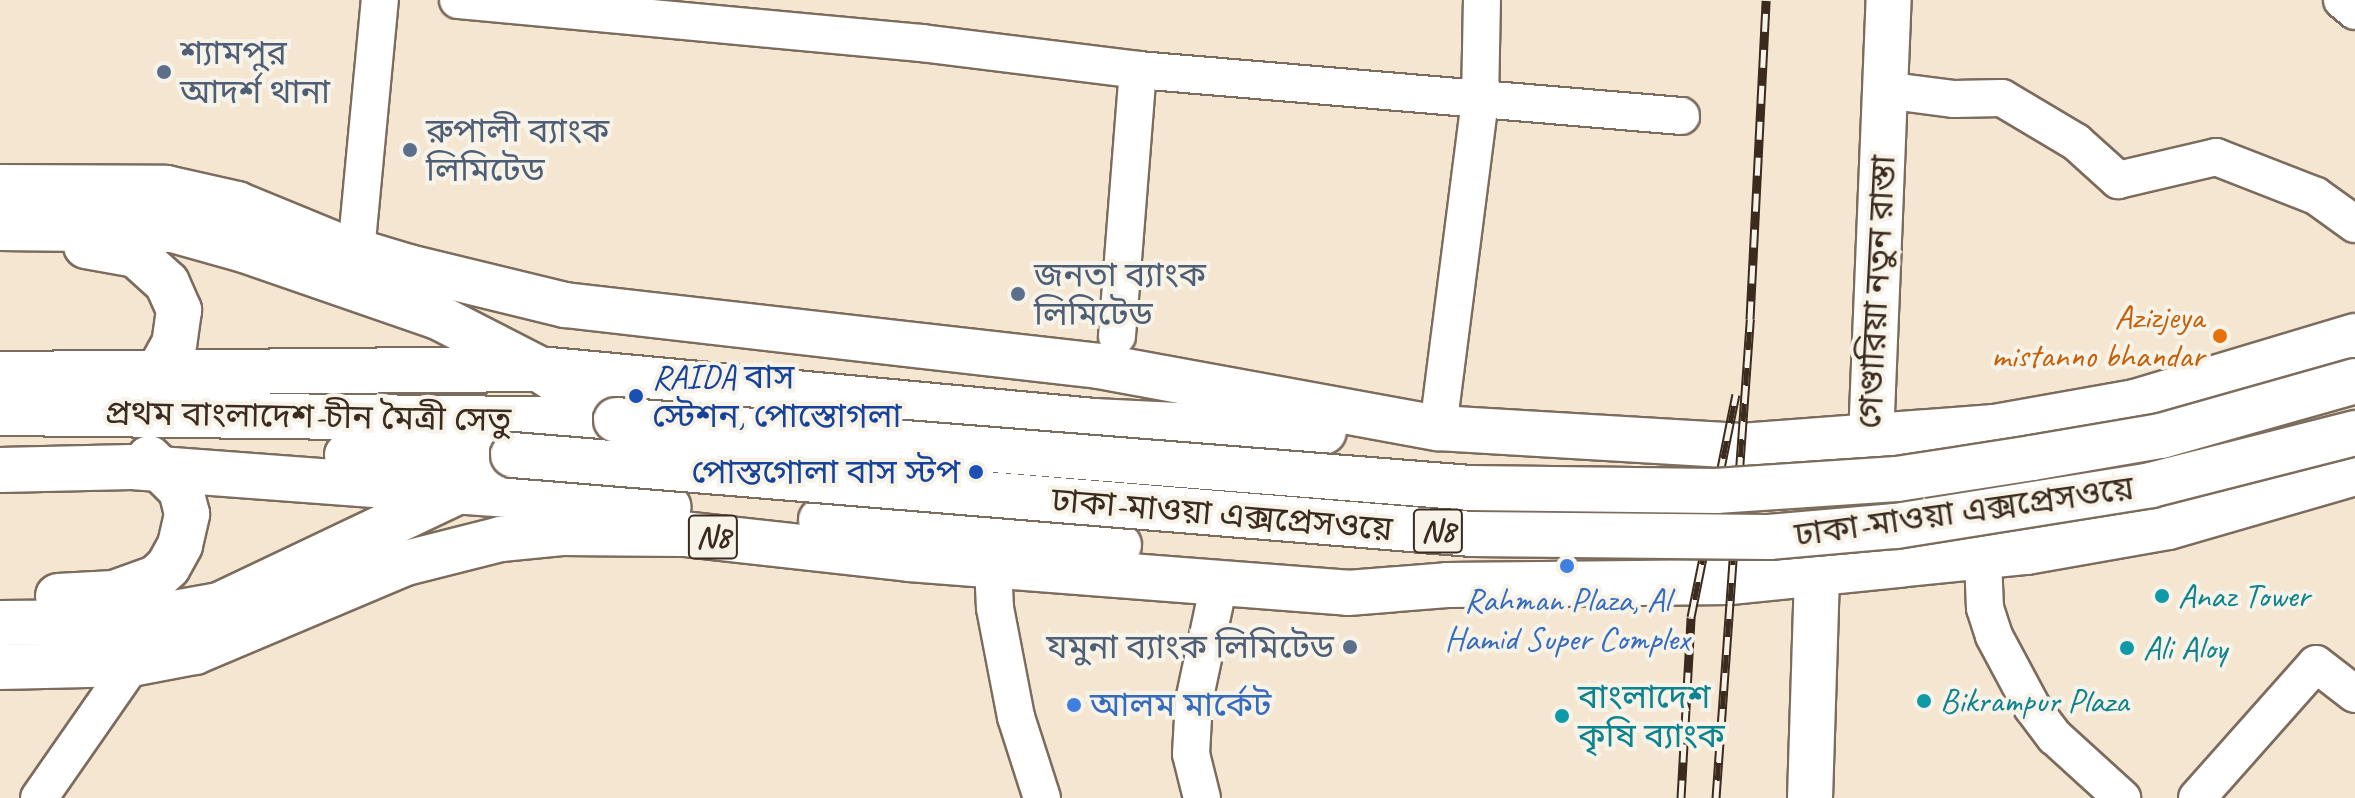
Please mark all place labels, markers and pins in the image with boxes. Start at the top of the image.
place label: শ্যামপুর আদর্শ থানা [180,32,330,112]
marker: শ্যামপুর আদর্শ থানা [155,63,173,81]
place label: রুপালী ব্যাংক লিমিটেড [426,110,609,190]
marker: রুপালী ব্যাংক লিমিটেড [401,141,419,159]
place label: জনতা ব্যাংক লিমিটেড [1034,254,1206,334]
marker: জনতা ব্যাংক লিমিটেড [1009,285,1027,303]
place label: Azizjeya mistanno bhandar [1992,296,2204,376]
marker: Azizjeya mistanno bhandar [2211,327,2229,345]
place label: RAIDA বাস স্টেশন, পোস্তোগলা [652,356,902,436]
marker: RAIDA বাস স্টেশন, পোস্তোগলা [627,387,645,405]
place label: পোস্তগোলা বাস স্টপ [691,452,960,492]
marker: পোস্তগোলা বাস স্টপ [967,463,985,481]
marker: Rahman Plaza, Al Hamid Super Complex [1558,557,1576,575]
place label: Anaz Tower [2178,576,2309,616]
place label: Rahman Plaza, Al Hamid Super Complex [1446,579,1688,658]
marker: Anaz Tower [2153,587,2171,605]
place label: যমুনা ব্যাংক লিমিটেড [1046,627,1334,667]
place label: Ali Aloy [2143,628,2227,668]
marker: যমুনা ব্যাংক লিমিটেড [1341,638,1359,656]
marker: Ali Aloy [2118,639,2136,657]
place label: বাংলাদেশ কৃষি ব্যাংক [1578,676,1725,756]
place label: Bikrampur Plaza [1940,681,2129,721]
place label: আলম মার্কেট [1090,685,1271,725]
marker: Bikrampur Plaza [1915,692,1933,710]
marker: আলম মার্কেট [1065,696,1083,714]
marker: বাংলাদেশ কৃষি ব্যাংক [1553,707,1571,725]

